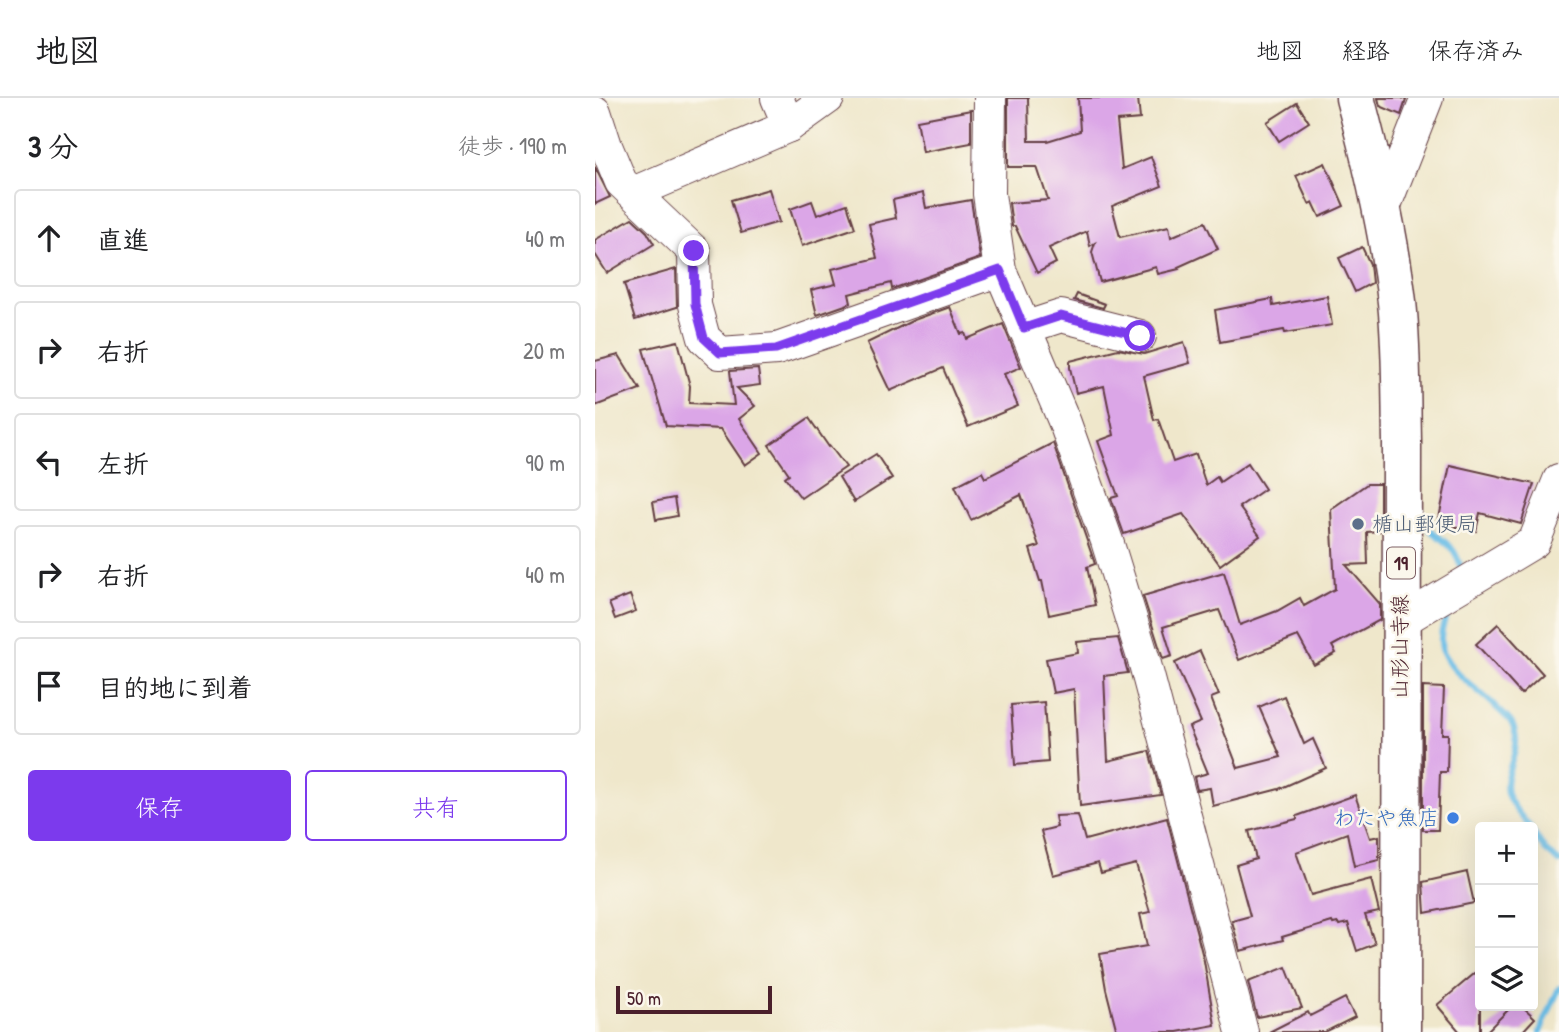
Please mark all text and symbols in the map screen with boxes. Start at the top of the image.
text: 地図 [35,28,101,72]
text: 地図 [1256,34,1304,66]
text: 経路 [1342,34,1390,66]
text: 保存済み [1428,34,1524,66]
text: 3 分 [28,126,78,166]
text: 徒歩 · 190 m [458,130,567,161]
icon: ahead [30,219,68,257]
text: 直進 [97,222,149,257]
text: 40 m [525,223,565,254]
route end [678,235,709,266]
route start [1124,320,1155,351]
icon: right [30,331,68,369]
text: 右折 [97,334,149,369]
text: 20 m [523,335,565,366]
icon: left [30,443,68,481]
text: 左折 [97,446,149,481]
text: 90 m [525,447,565,478]
place label: 楯山郵便局 [1372,509,1477,538]
marker: 楯山郵便局 [1350,516,1366,532]
road number: 19 [1387,548,1415,578]
icon: right [30,555,68,593]
text: 右折 [97,558,149,593]
text: 40 m [525,559,565,590]
street label: 山形山寺線 [1385,595,1414,700]
icon: arrive [30,667,68,705]
text: 目的地に到着 [97,670,253,705]
button: 保存 [28,770,291,841]
button: 共有 [305,770,567,841]
place label: わたや魚店 [1334,803,1439,832]
marker: わたや魚店 [1445,810,1461,826]
map controls [1475,822,1538,1011]
button: + [1475,822,1538,885]
button: − [1475,885,1538,948]
button: layers [1475,948,1538,1011]
scale bar [616,983,772,1015]
text: 50 m [627,985,661,1011]

